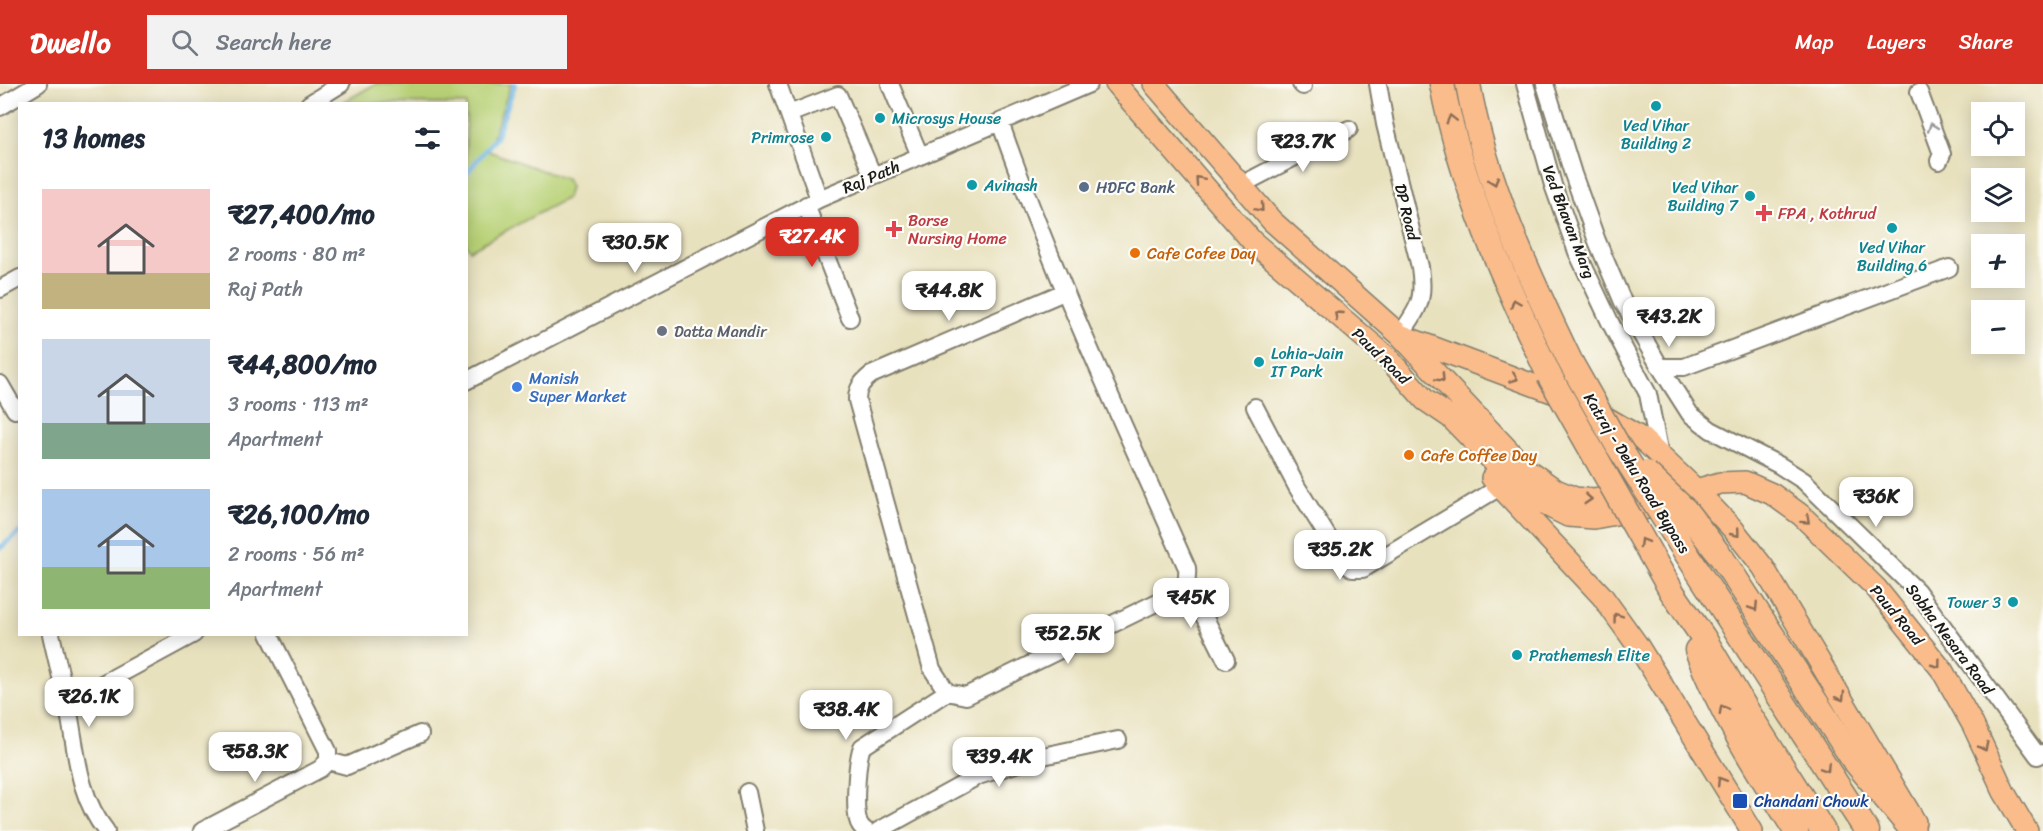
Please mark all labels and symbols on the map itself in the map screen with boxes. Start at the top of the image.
marker: Ved Vihar Building 2 [1649,99,1663,113]
place label: Microsys House [892,104,1001,133]
marker: Microsys House [873,111,887,125]
place label: Ved Vihar Building 2 [1621,111,1691,158]
one-way arrow [1445,114,1458,124]
pin: ₹23.7K [1254,122,1352,173]
one-way arrow [1927,122,1939,133]
place label: Primrose [751,123,814,152]
marker: Primrose [819,130,833,144]
street label: Raj Path [838,152,904,202]
street label: Ved Bhavan Marg [1534,161,1604,283]
place label: Avinash [983,171,1038,200]
place label: HDFC Bank [1096,173,1176,202]
place label: Ved Vihar Building 7 [1667,173,1739,220]
one-way arrow [1486,175,1499,186]
one-way arrow [1195,176,1206,187]
marker: Avinash [965,178,979,192]
marker: HDFC Bank [1077,180,1091,194]
street label: DP Road [1386,181,1428,245]
marker: Ved Vihar Building 7 [1743,189,1757,203]
place label: FPA , Kothrud [1778,199,1878,228]
one-way arrow [1253,201,1264,212]
marker: FPA , Kothrud [1755,204,1773,222]
place label: Borse Nursing Home [908,206,1007,253]
pin: ₹27.4K [763,217,861,268]
marker: Borse Nursing Home [885,220,903,238]
marker: Ved Vihar Building 6 [1885,221,1899,235]
pin: ₹30.5K [586,223,684,274]
place label: Ved Vihar Building 6 [1857,233,1927,280]
place label: Cafe Cofee Day [1147,239,1257,268]
marker: Cafe Cofee Day [1128,246,1142,260]
pin: ₹44.8K [900,271,998,322]
pin: ₹43.2K [1620,297,1718,348]
one-way arrow [1510,298,1522,309]
one-way arrow [1334,312,1345,323]
place label: Datta Mandir [674,317,768,346]
street label: Paud Road [1345,320,1418,393]
marker: Datta Mandir [655,324,669,338]
place label: Lohia-Jain IT Park [1270,339,1344,386]
marker: Lohia-Jain IT Park [1252,355,1266,369]
place label: Manish Super Market [529,364,627,411]
one-way arrow [1433,370,1444,381]
one-way arrow [1508,370,1519,383]
marker: Manish Super Market [510,380,524,394]
street label: Katraj - Dehu Road Bypass [1576,387,1699,560]
place label: Cafe Coffee Day [1421,441,1538,470]
marker: Cafe Coffee Day [1402,448,1416,462]
pin: ₹36K [1840,477,1912,528]
one-way arrow [1583,492,1592,505]
one-way arrow [1799,513,1809,524]
one-way arrow [1729,526,1740,537]
pin: ₹35.2K [1291,530,1389,581]
one-way arrow [1639,537,1650,548]
street label: Sobha Nesara Road [1898,577,2003,702]
pin: ₹45K [1155,578,1227,629]
street label: Paud Road [1862,578,1933,653]
place label: Tower 3 [1947,588,2001,617]
marker: Tower 3 [2006,595,2020,609]
one-way arrow [1747,601,1758,612]
one-way arrow [1613,612,1624,623]
pin: ₹52.5K [1019,614,1117,665]
place label: Prathemesh Elite [1529,641,1650,670]
marker: Prathemesh Elite [1510,648,1524,662]
one-way arrow [1929,657,1940,668]
pin: ₹26.1K [40,677,138,728]
pin: ₹38.4K [797,690,895,741]
one-way arrow [1833,691,1845,701]
one-way arrow [1719,705,1730,715]
pin: ₹58.3K [206,732,304,783]
pin: ₹39.4K [950,737,1048,788]
one-way arrow [1977,740,1988,751]
one-way arrow [1819,761,1830,772]
one-way arrow [1717,777,1728,788]
place label: Chandani Chowk [1754,787,1869,816]
marker: Chandani Chowk [1731,792,1749,810]

